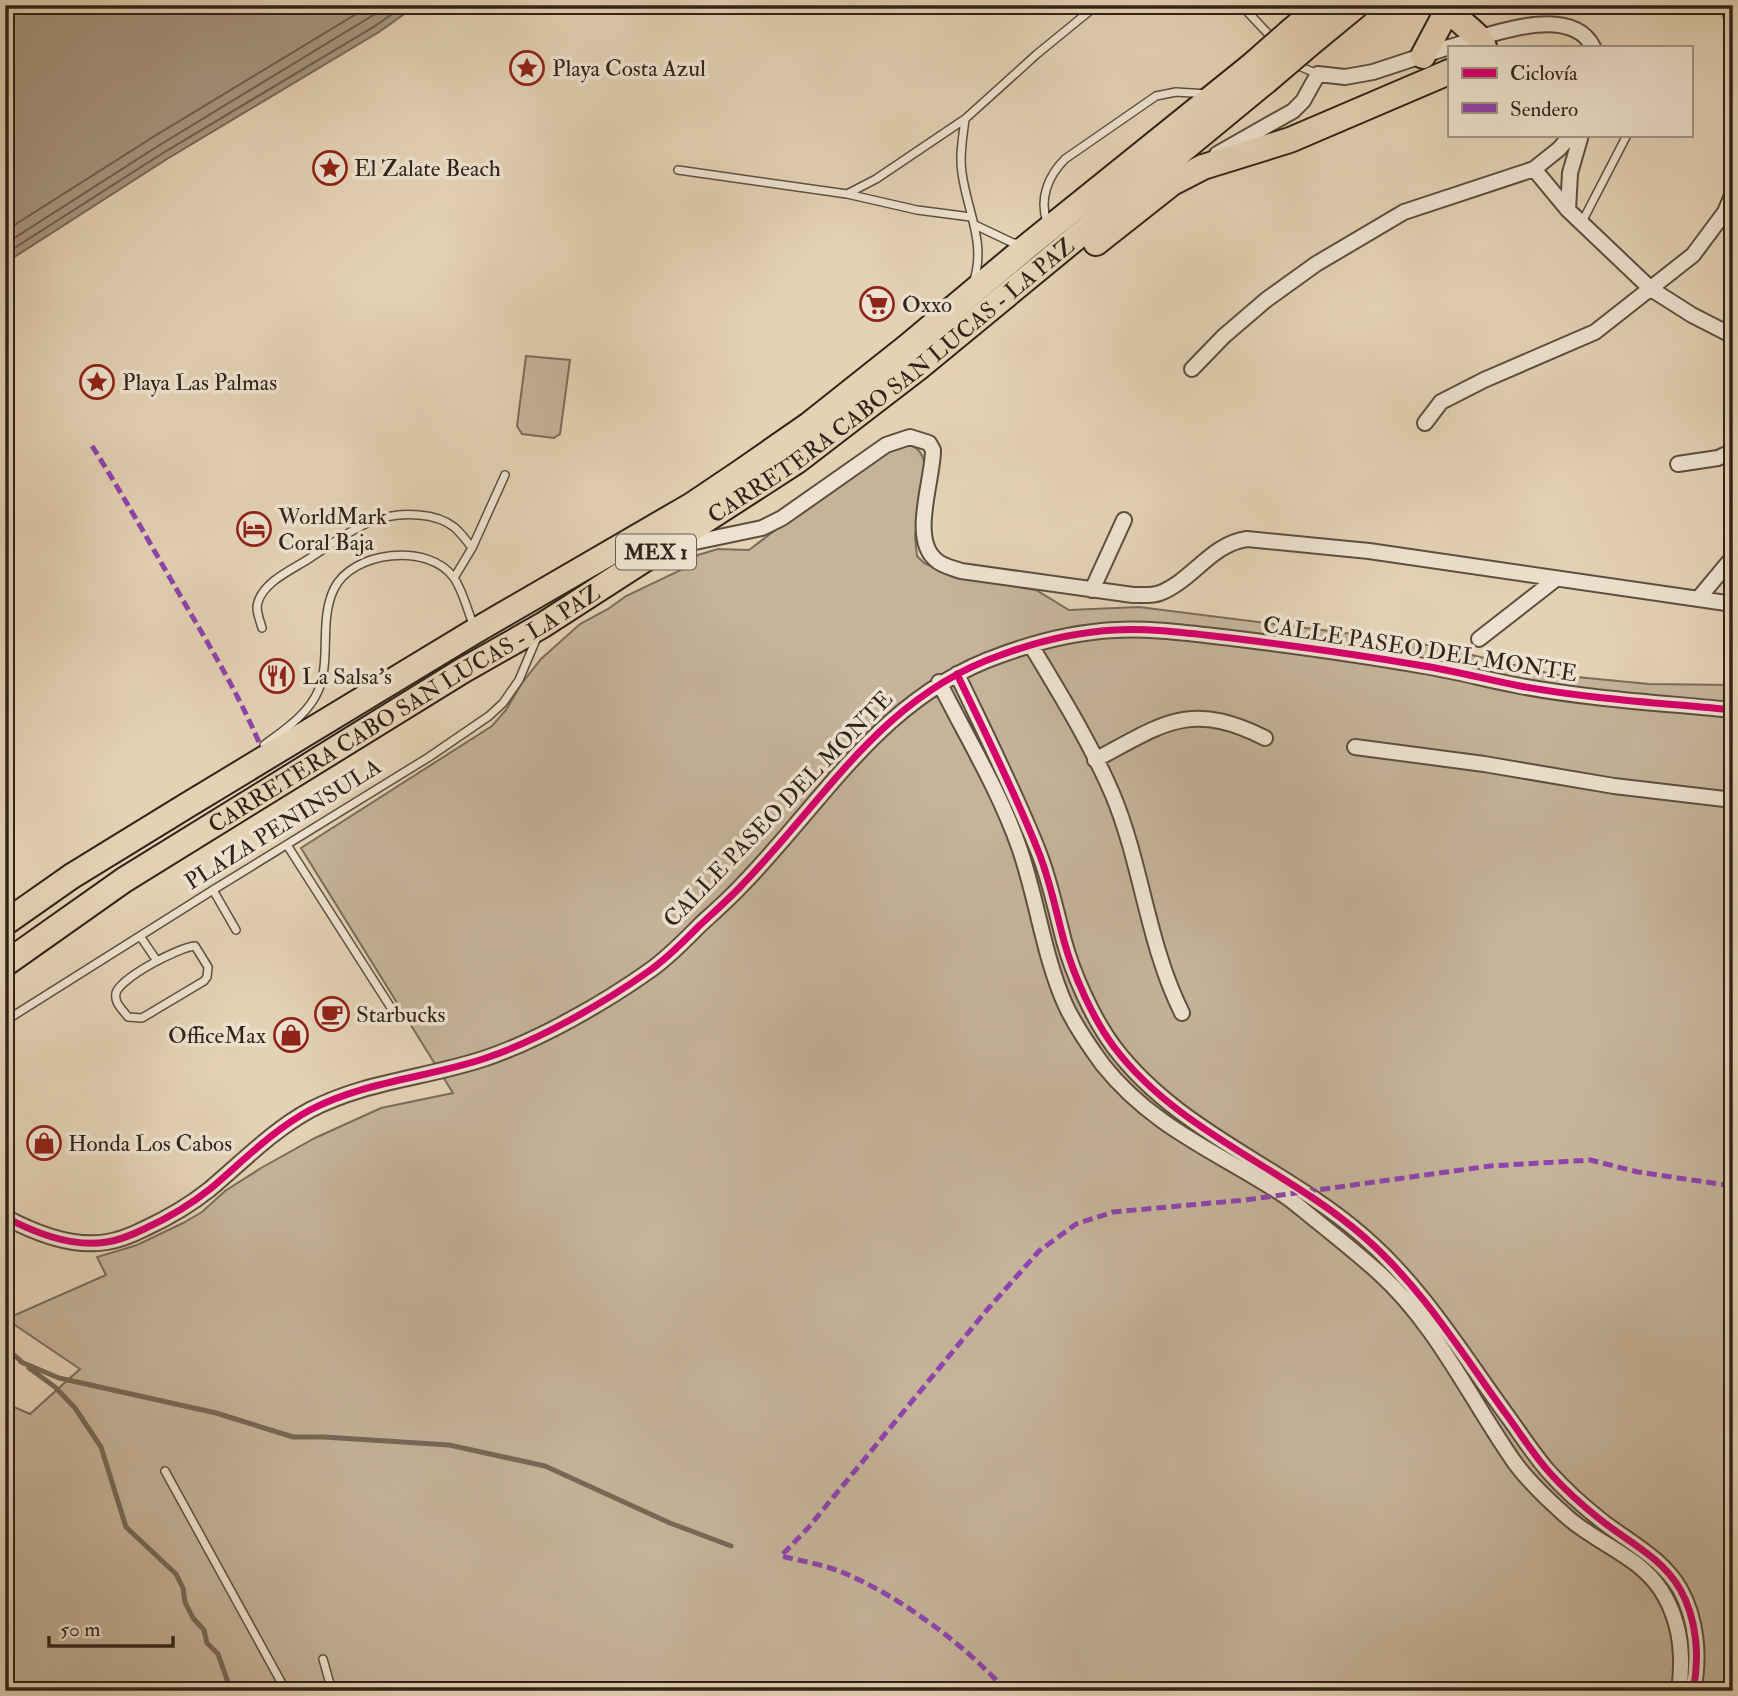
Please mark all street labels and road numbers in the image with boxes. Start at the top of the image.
street label: CARRETERA CABO SAN LUCAS - LA PAZ [702,231,1080,529]
road number: MEX 1 [616,534,696,570]
street label: CARRETERA CABO SAN LUCAS - LA PAZ [203,578,605,839]
street label: CALLE PASEO DEL MONTE [1261,610,1579,688]
street label: CALLE PASEO DEL MONTE [657,685,899,933]
street label: PLAZA PENINSULA [179,752,387,896]

